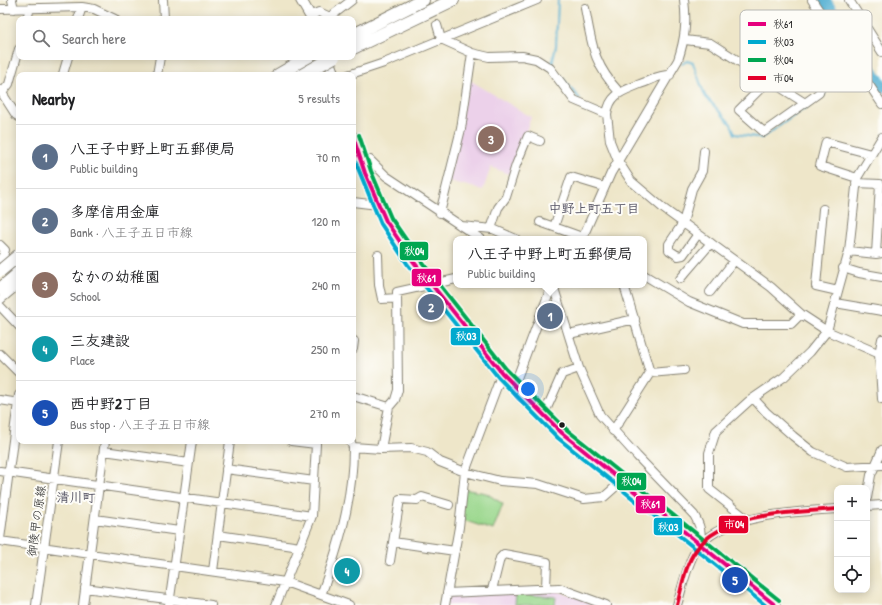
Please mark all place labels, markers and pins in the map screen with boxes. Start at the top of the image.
pin: 3 [478,124,504,154]
pin: 2 [418,292,444,322]
pin: 1 [537,301,563,331]
unlabelled marker [557,420,567,430]
pin: 4 [334,556,360,586]
pin: 5 [722,565,748,595]

